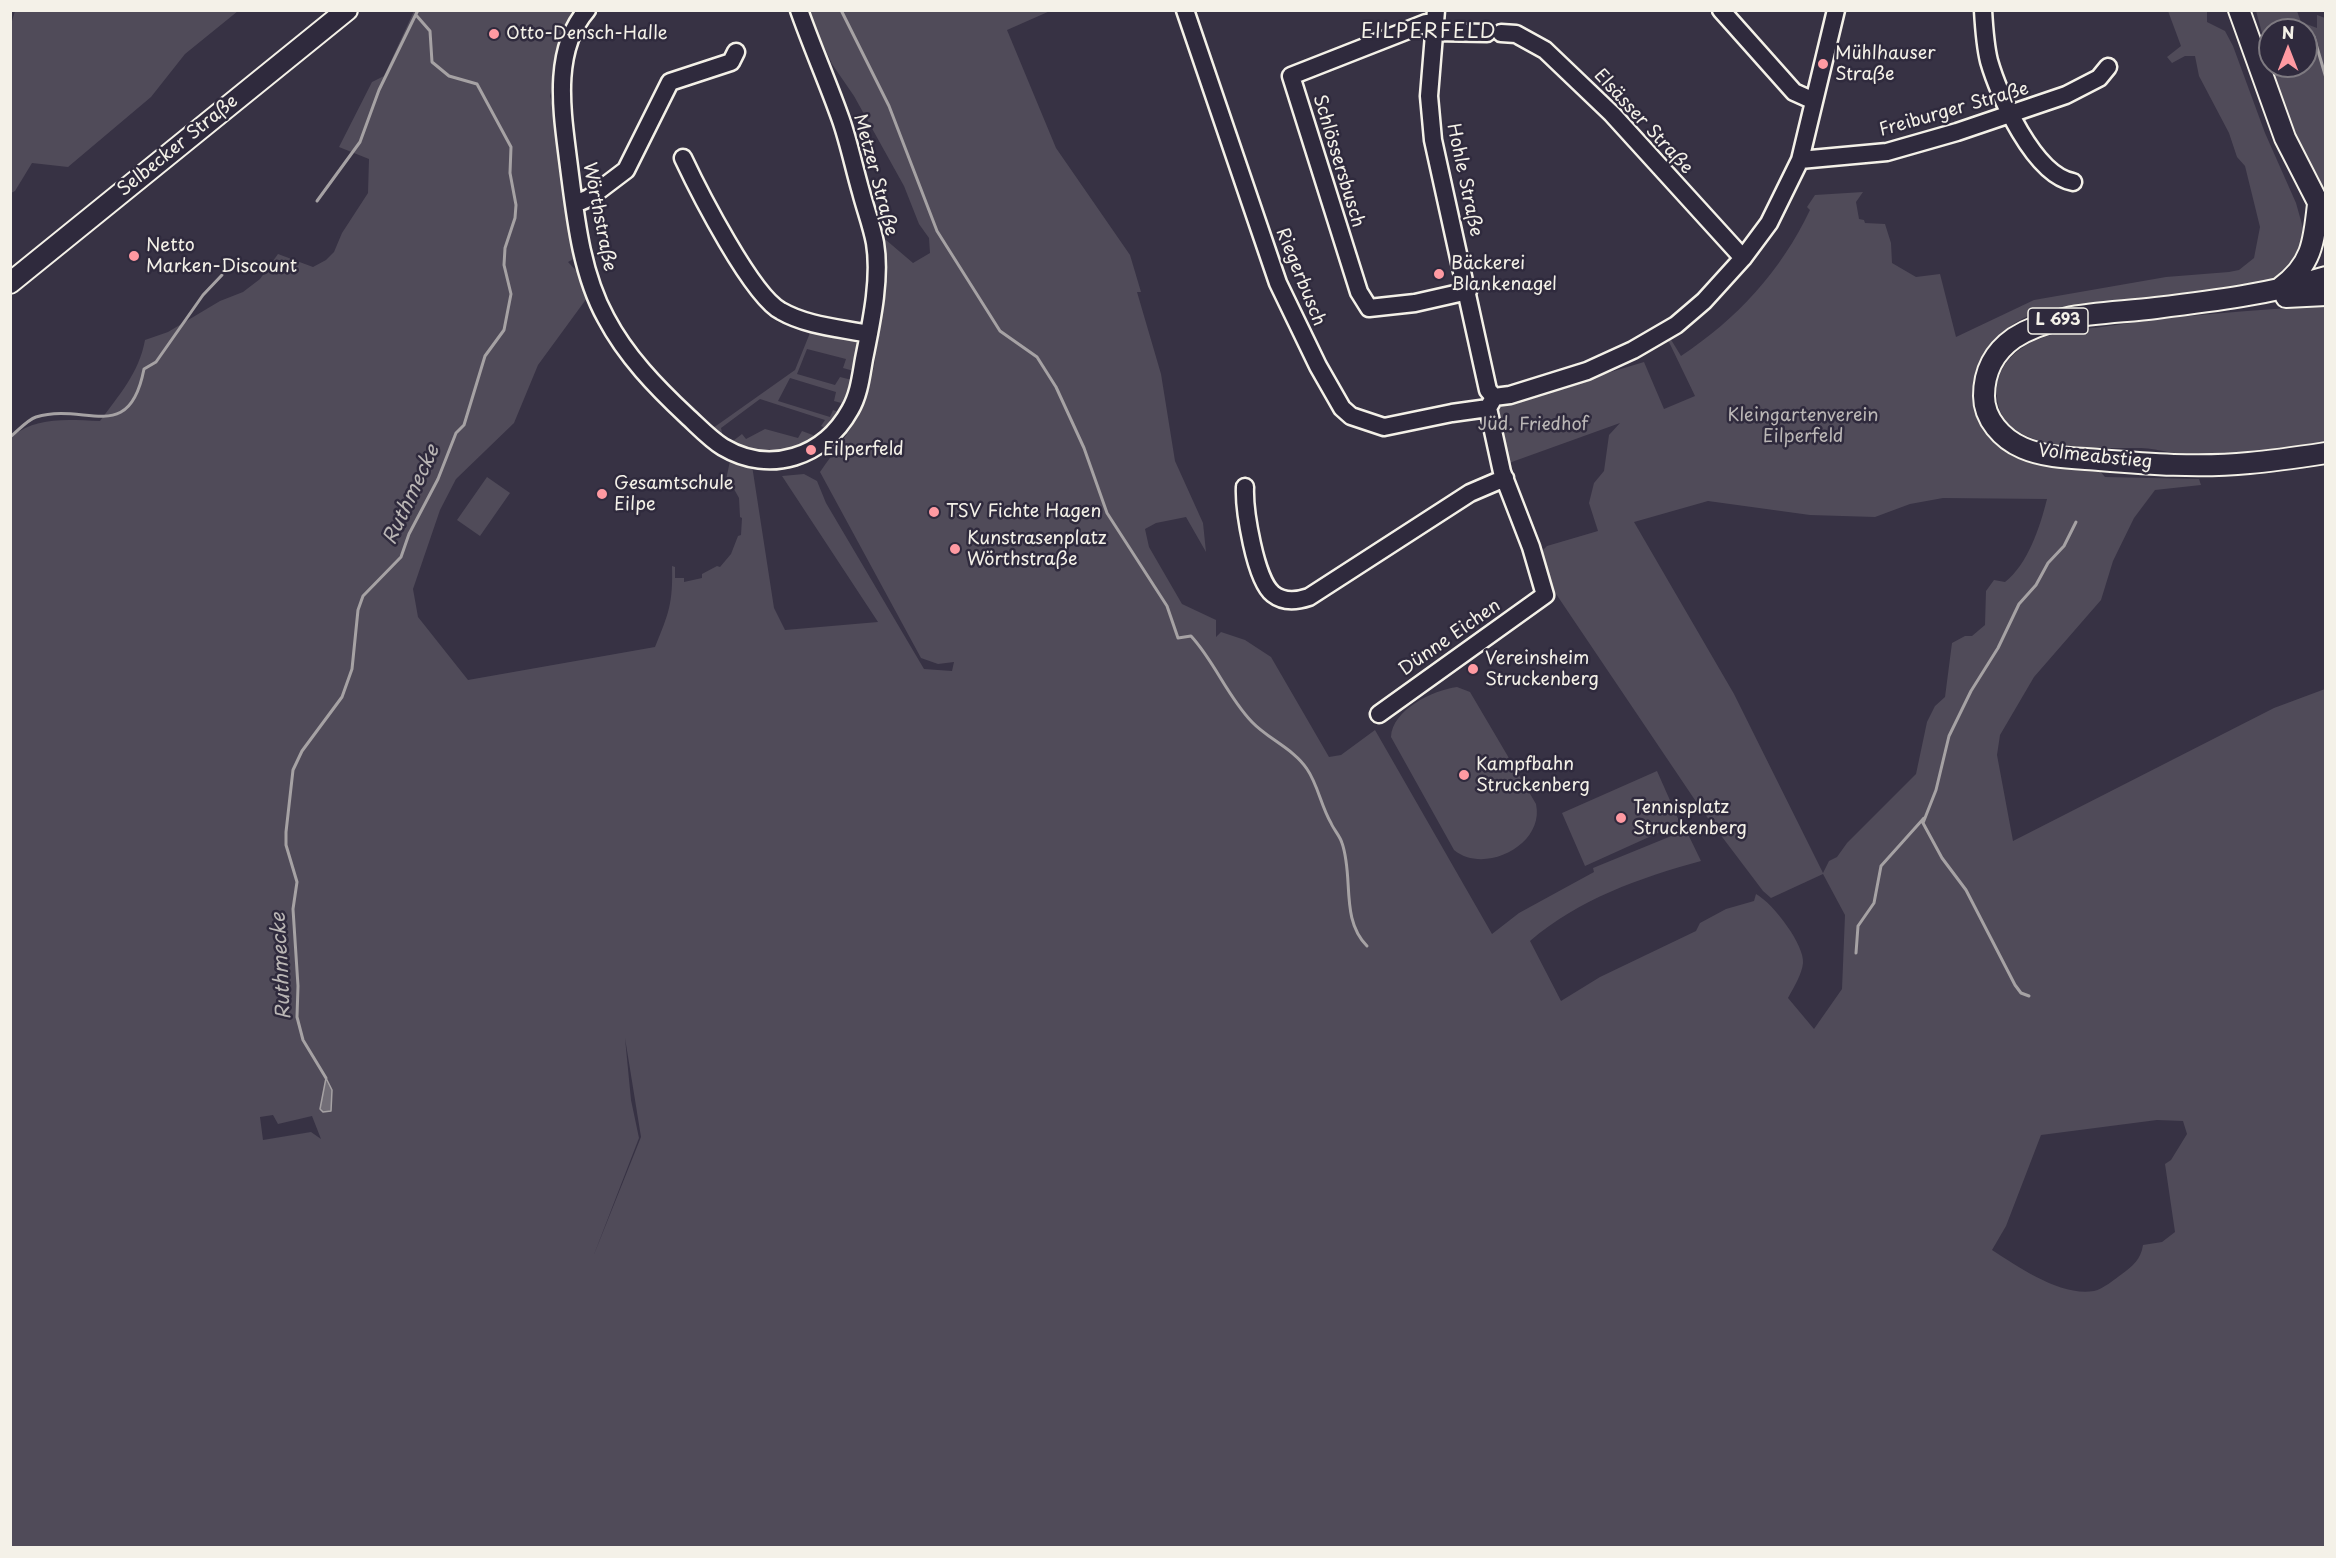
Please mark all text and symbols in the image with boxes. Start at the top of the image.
north arrow [2258,18,2318,78]
district label: EILPERFELD [1362,20,1496,44]
text: N [2282,20,2294,44]
place label: Otto-Densch-Halle [506,23,667,45]
marker: Otto-Densch-Halle [487,27,501,41]
place label: Mühlhauser Straße [1835,43,1936,86]
marker: Mühlhauser Straße [1816,57,1830,71]
street label: Elsässer Straße [1589,65,1697,179]
street label: Freiburger Straße [1877,78,2031,142]
street label: Selbecker Straße [113,91,243,201]
street label: Schlössersbusch [1308,92,1368,230]
street label: Metzer Straße [848,112,902,238]
street label: Hohle Straße [1441,122,1487,238]
street label: Wörthstraße [578,161,620,273]
street label: Riegerbusch [1271,225,1329,329]
place label: Netto Marken-Discount [146,235,297,278]
marker: Netto Marken-Discount [127,249,141,263]
place label: Bäckerei Blankenagel [1451,253,1557,296]
marker: Bäckerei Blankenagel [1432,267,1446,281]
road number: L 693 [2028,308,2088,334]
park label: Kleingartenverein Eilperfeld [1727,405,1879,448]
park label: Jüd. Friedhof [1478,414,1588,436]
place label: Eilperfeld [823,439,904,461]
street label: Volmeabstieg [2037,440,2153,474]
water label: Ruthmecke [379,441,445,549]
marker: Eilperfeld [804,443,818,457]
place label: Gesamtschule Eilpe [614,473,734,516]
marker: Gesamtschule Eilpe [595,487,609,501]
place label: TSV Fichte Hagen [946,501,1101,523]
marker: TSV Fichte Hagen [927,505,941,519]
place label: Kunstrasenplatz Wörthstraße [967,528,1106,570]
marker: Kunstrasenplatz Wörthstraße [948,542,962,556]
street label: Dünne Eichen [1395,595,1505,681]
place label: Vereinsheim Struckenberg [1485,648,1599,690]
marker: Vereinsheim Struckenberg [1466,662,1480,676]
place label: Kampfbahn Struckenberg [1476,754,1590,796]
marker: Kampfbahn Struckenberg [1457,768,1471,782]
place label: Tennisplatz Struckenberg [1633,797,1747,840]
marker: Tennisplatz Struckenberg [1614,811,1628,825]
water label: Ruthmecke [267,912,297,1020]

